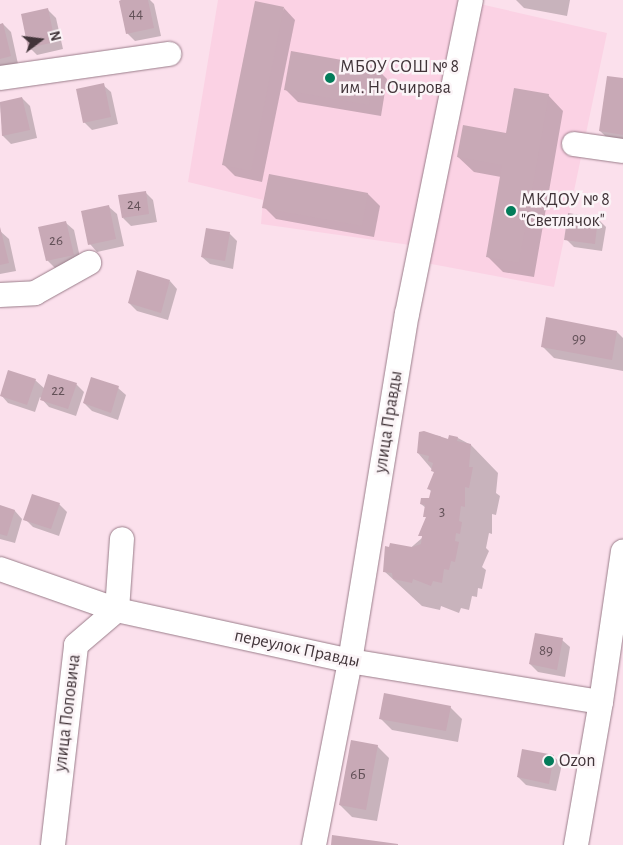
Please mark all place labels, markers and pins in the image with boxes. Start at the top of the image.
place label: МБОУ СОШ № 8 им. Н. Очирова [340,57,459,100]
marker: МБОУ СОШ № 8 им. Н. Очирова [324,72,336,84]
place label: МКДОУ № 8 "Светлячок" [521,190,610,232]
marker: МКДОУ № 8 "Светлячок" [505,205,517,217]
place label: Ozon [559,750,596,772]
marker: Ozon [543,755,555,767]

